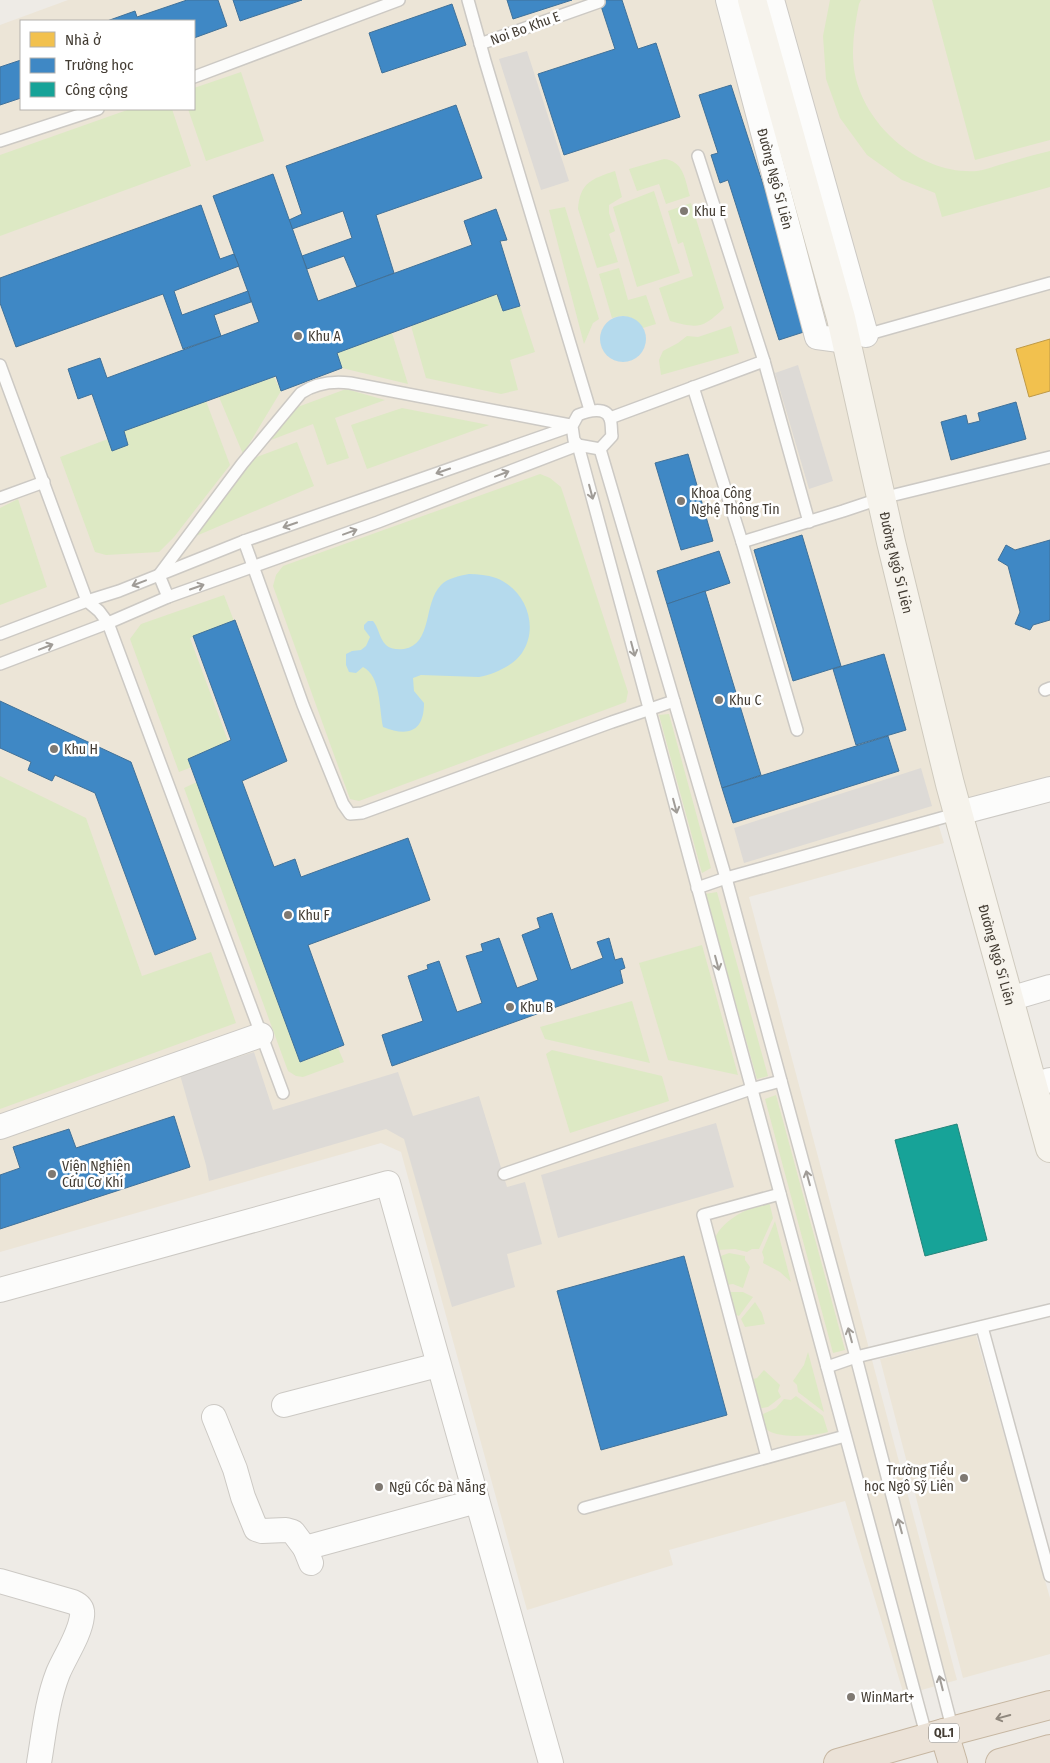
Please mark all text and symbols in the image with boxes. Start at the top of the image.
street label: Noi Bo Khu E [488,8,563,49]
legend [20,20,195,110]
text: Nhà ở [65,31,102,49]
text: Trường học [65,56,134,74]
text: Công cộng [65,81,128,99]
street label: Đường Ngô Sĩ Liên [753,127,796,231]
place label: Khu E [694,203,726,220]
marker: Khu E [678,205,690,217]
place label: Khu A [308,328,341,345]
marker: Khu A [292,330,304,342]
one-way arrow [436,467,452,476]
one-way arrow [494,469,509,478]
one-way arrow [586,484,596,500]
place label: Khoa Công Nghệ Thông Tin [691,485,780,518]
marker: Khoa Công Nghệ Thông Tin [675,495,687,507]
street label: Đường Ngô Sĩ Liên [876,510,916,615]
one-way arrow [282,520,298,530]
one-way arrow [341,527,357,536]
one-way arrow [131,579,147,588]
one-way arrow [189,582,204,591]
one-way arrow [38,641,53,650]
one-way arrow [629,641,638,657]
place label: Khu C [729,692,762,709]
marker: Khu C [713,694,725,706]
place label: Khu H [64,741,98,758]
marker: Khu H [48,743,60,755]
one-way arrow [671,798,680,814]
street label: Đường Ngô Sĩ Liên [974,903,1018,1007]
place label: Khu F [298,907,330,924]
marker: Khu F [282,909,294,921]
one-way arrow [713,955,723,971]
place label: Khu B [520,999,553,1016]
marker: Khu B [504,1001,516,1013]
place label: Viện Nghiên Cứu Cơ Khí [62,1158,131,1191]
marker: Viện Nghiên Cứu Cơ Khí [46,1168,58,1180]
one-way arrow [802,1170,812,1186]
one-way arrow [845,1327,854,1343]
place label: Trường Tiểu học Ngô Sỹ Liên [864,1461,954,1495]
marker: Trường Tiểu học Ngô Sỹ Liên [958,1472,970,1484]
place label: Ngũ Cốc Đà Nẵng [389,1478,486,1496]
marker: Ngũ Cốc Đà Nẵng [373,1481,385,1493]
one-way arrow [895,1518,904,1534]
one-way arrow [935,1676,945,1692]
place label: WinMart+ [861,1689,915,1706]
marker: WinMart+ [845,1691,857,1703]
one-way arrow [995,1713,1011,1723]
road number: QL.1 [929,1724,959,1742]

